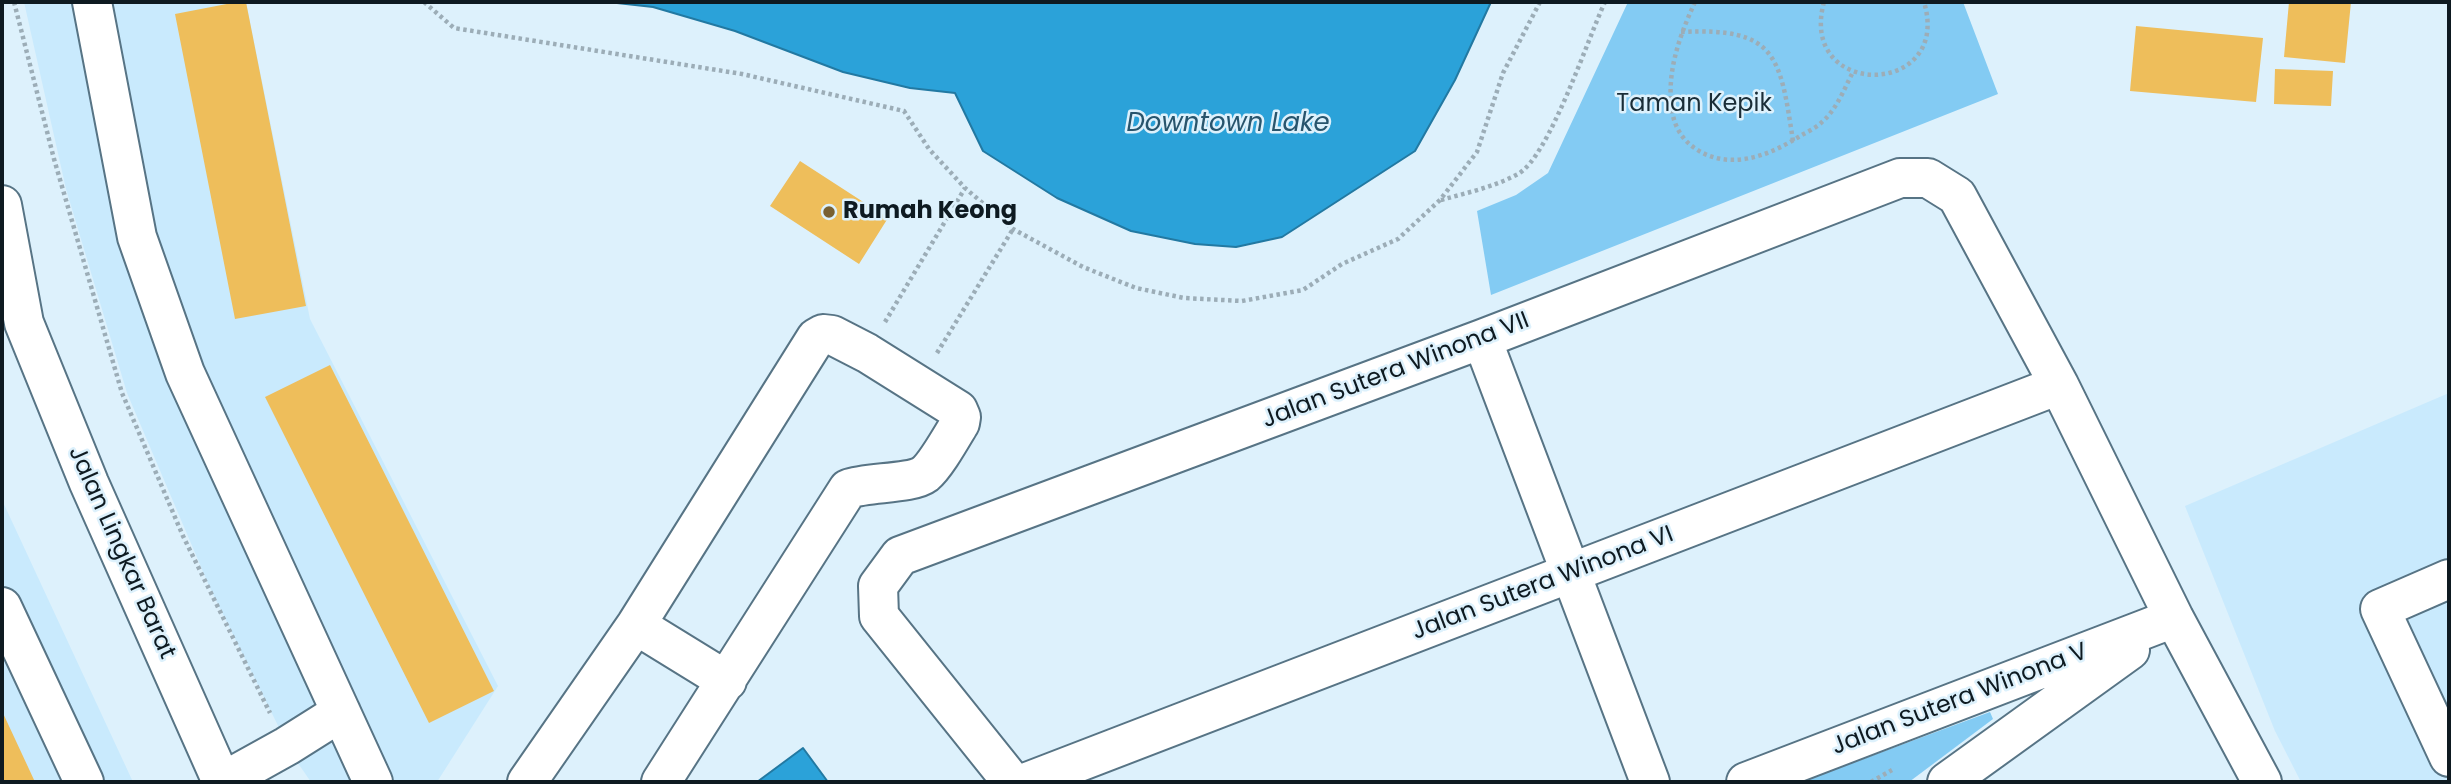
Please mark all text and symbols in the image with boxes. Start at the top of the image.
park label: Taman Kepik [1616,91,1772,119]
water label: Downtown Lake [1126,108,1330,140]
place label: Rumah Keong [843,198,1017,226]
marker: Rumah Keong [821,204,837,220]
street label: Jalan Sutera Winona VII [1258,307,1534,435]
street label: Jalan Lingkar Barat [61,442,181,664]
street label: Jalan Sutera Winona VI [1408,521,1678,647]
street label: Jalan Sutera Winona V [1828,638,2092,762]

